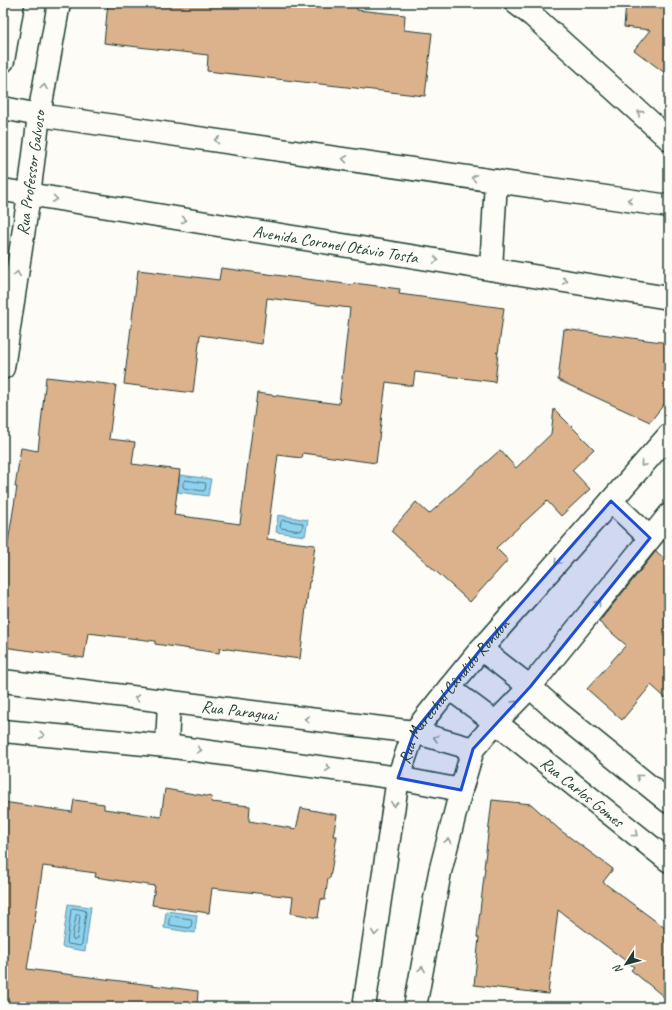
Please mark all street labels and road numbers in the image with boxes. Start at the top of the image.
street label: Rua Professor Galvoso [12,107,50,237]
street label: Avenida Coronel Otávio Tosta [252,220,421,268]
street label: Rua Marechal Cândido Rondon [393,613,515,766]
street label: Rua Paraguai [200,695,280,726]
street label: Rua Carlos Gomes [536,752,629,832]

